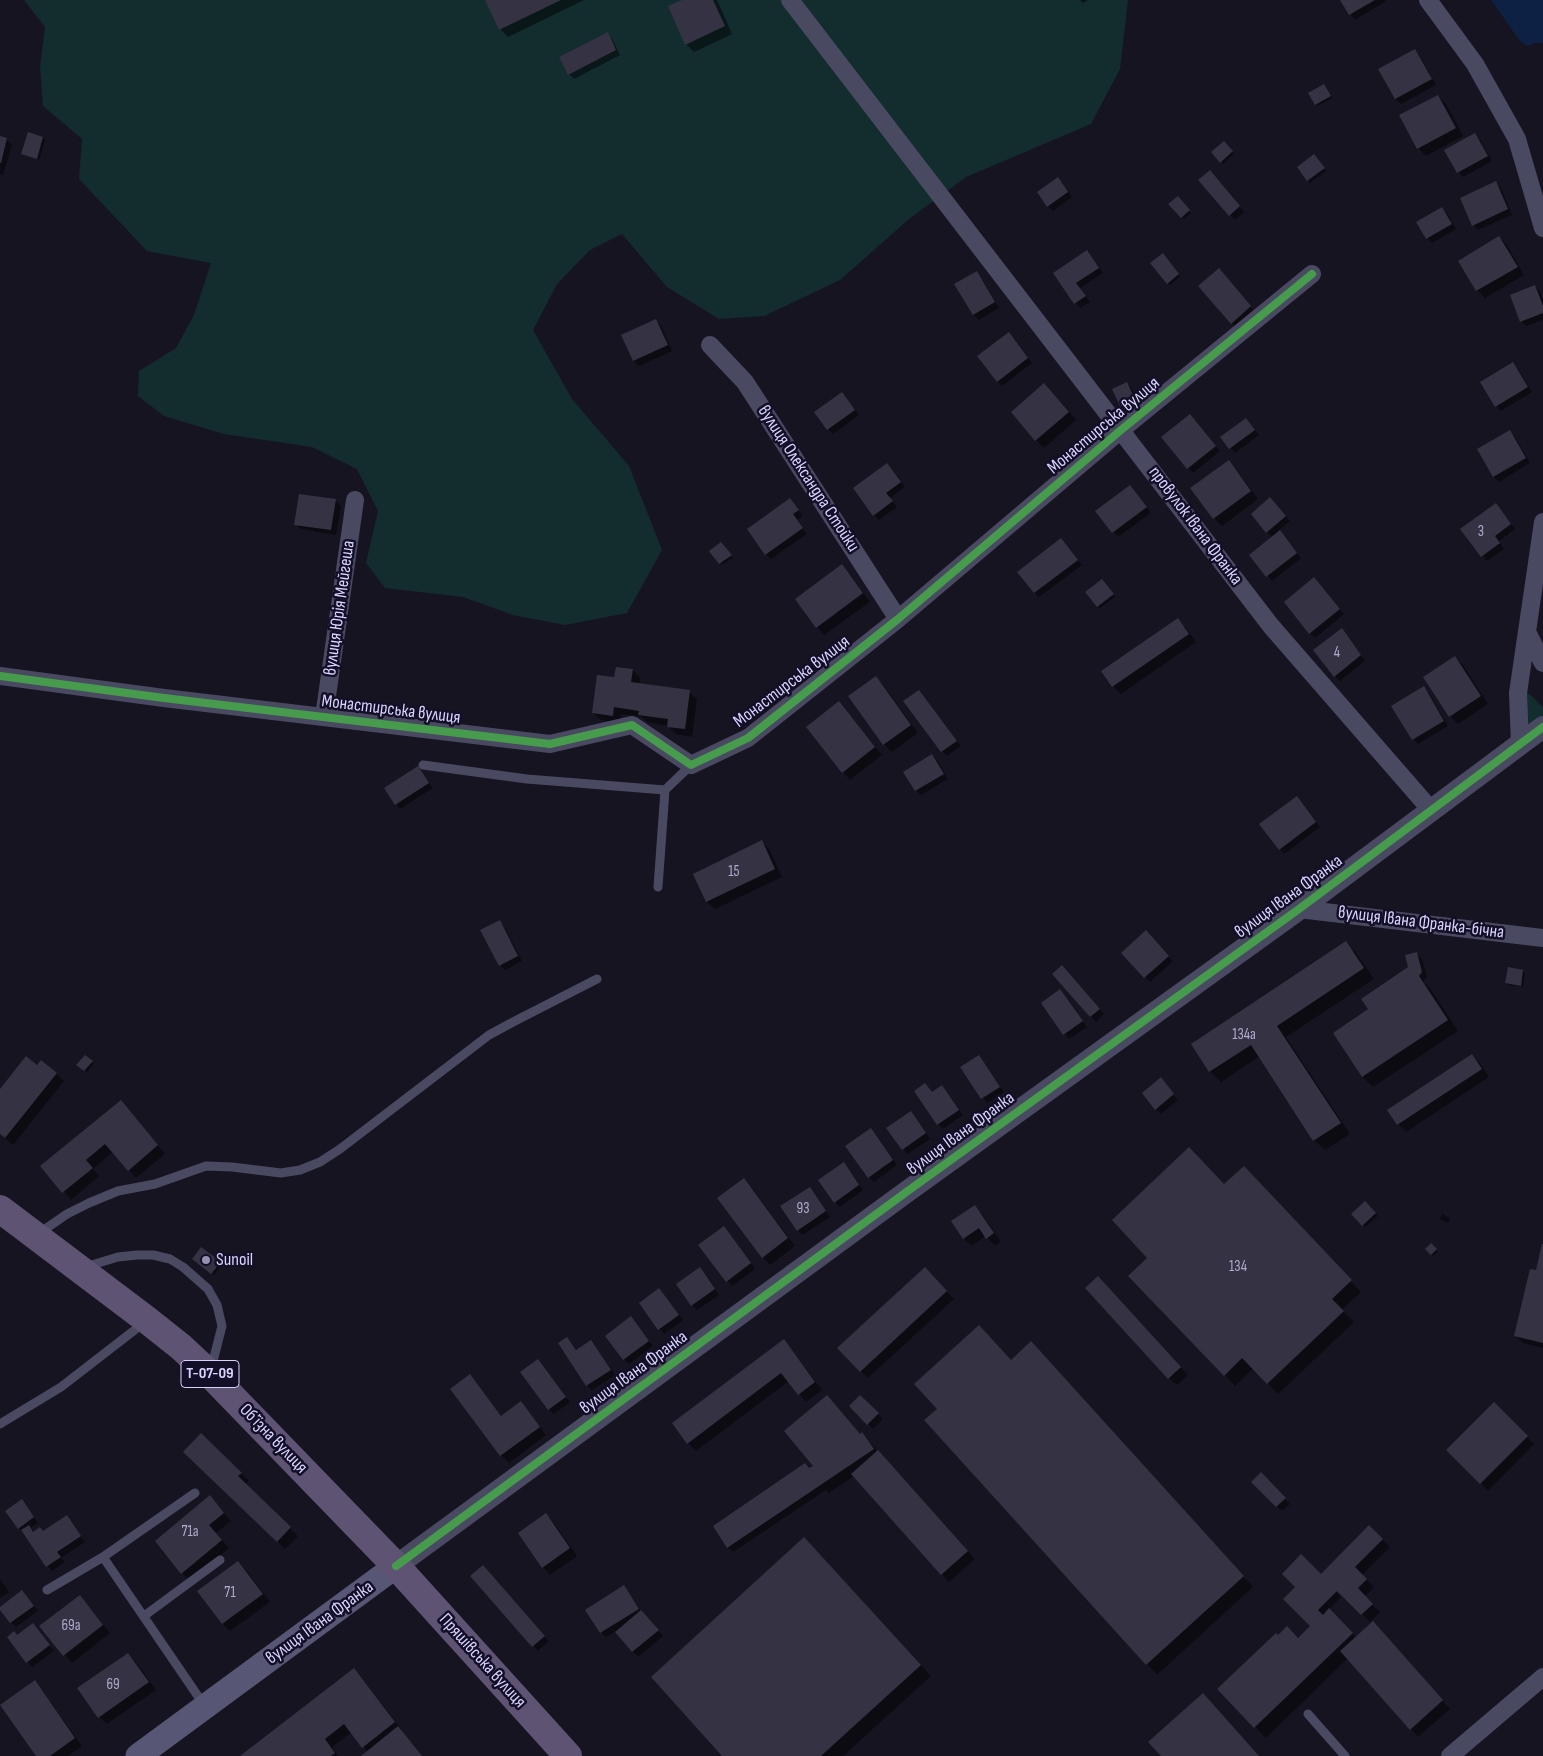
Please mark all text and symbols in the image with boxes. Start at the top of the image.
street label: Монастирська вулиця [1044,373,1164,479]
street label: вулиця Олександра Стойки [753,402,863,556]
street label: провулок Івана Франка [1143,462,1247,590]
house number: 3 [1478,523,1484,541]
street label: вулиця Юрія Мейгеша [320,539,360,677]
street label: Монастирська вулиця [730,631,854,733]
house number: 4 [1334,644,1340,662]
street label: Монастирська вулиця [320,691,462,729]
street label: вулиця Івана Франка [1231,851,1347,943]
house number: 15 [728,863,740,881]
street label: вулиця Івана Франка-бічна [1337,902,1505,944]
house number: 134а [1232,1026,1256,1044]
street label: вулиця Івана Франка [903,1088,1019,1180]
house number: 93 [797,1200,809,1218]
place label: Sunoil [216,1249,253,1271]
marker: Sunoil [200,1254,212,1266]
house number: 134 [1229,1258,1247,1276]
street label: вулиця Івана Франка [576,1327,692,1419]
road number: Т-07-09 [181,1360,239,1388]
street label: Обʼїзна вулиця [234,1400,312,1478]
house number: 71а [181,1523,199,1541]
street label: вулиця Івана Франка [262,1577,378,1669]
house number: 71 [224,1584,236,1602]
street label: Пряшівська вулиця [434,1609,530,1713]
house number: 69а [62,1617,80,1635]
house number: 69 [106,1676,120,1694]

